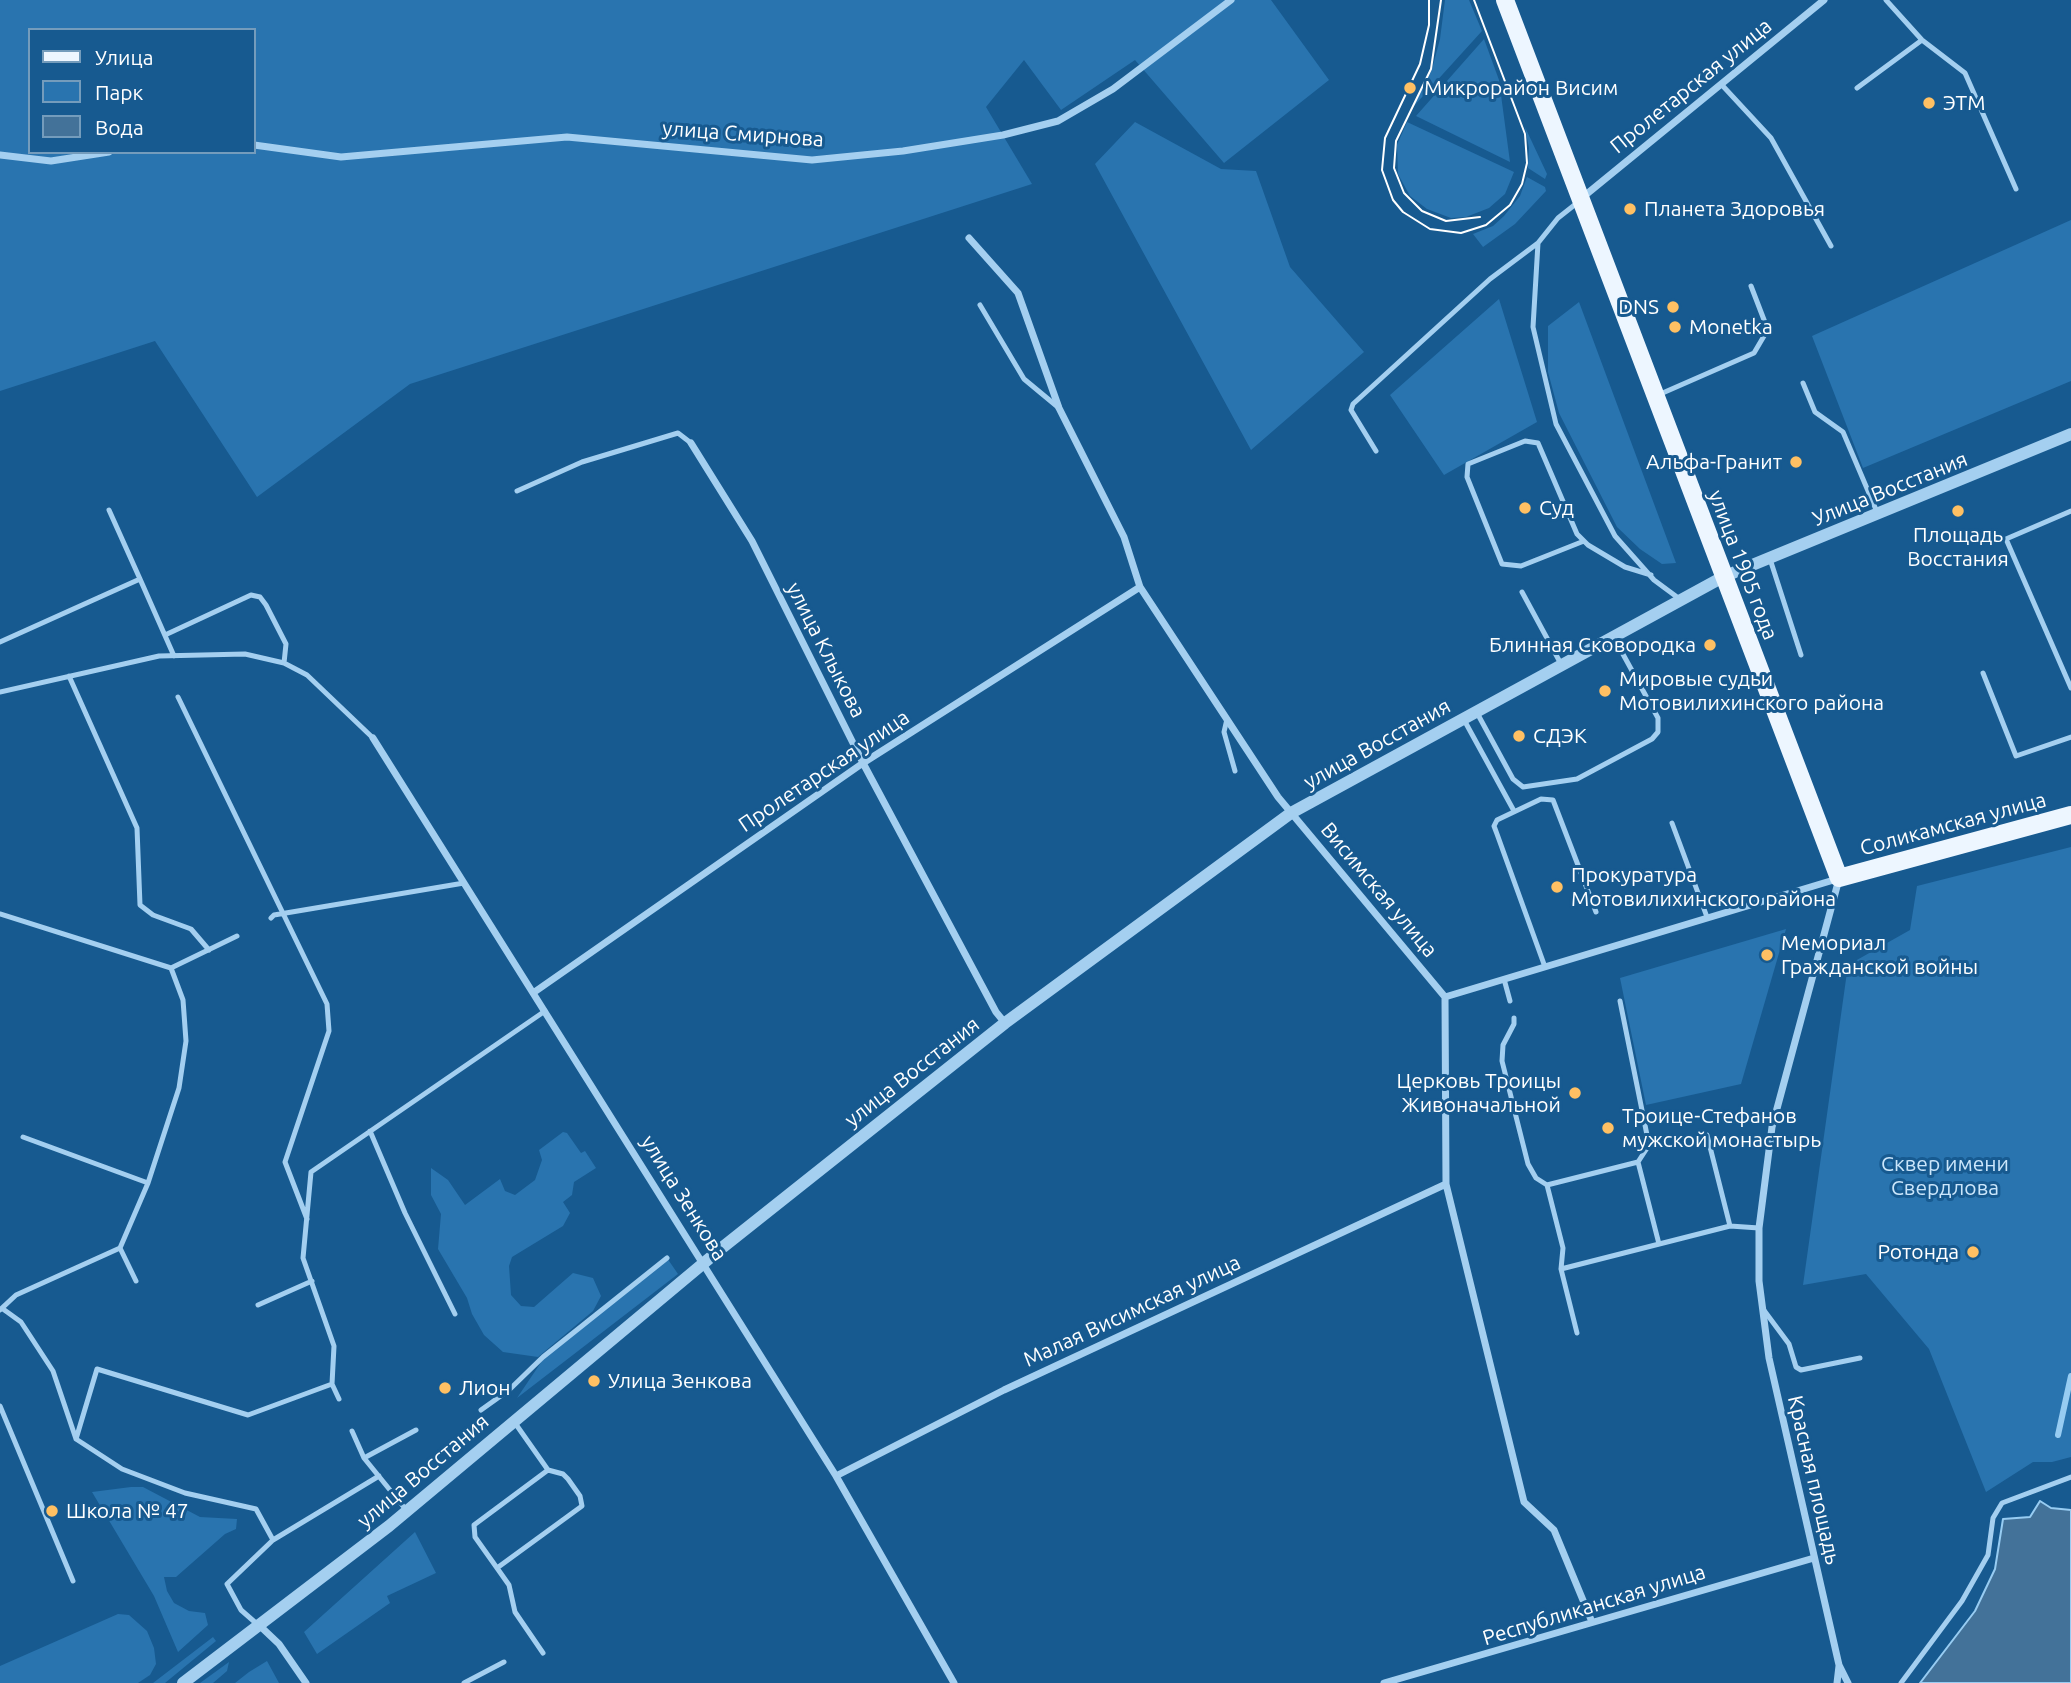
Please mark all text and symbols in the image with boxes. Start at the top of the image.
street label: Пролетарская улица [1605,13,1777,159]
legend [28,28,256,154]
text: Улица [95,45,153,69]
place label: Микрорайон Висим [1424,75,1618,101]
text: Парк [95,80,143,104]
marker: Микрорайон Висим [1402,80,1418,96]
place label: ЭТМ [1943,90,1985,116]
marker: ЭТМ [1921,95,1937,111]
text: Вода [95,115,144,139]
street label: улица Смирнова [661,116,825,152]
place label: Планета Здоровья [1644,196,1825,222]
marker: Планета Здоровья [1622,201,1638,217]
place label: DNS [1618,294,1659,320]
marker: DNS [1665,299,1681,315]
place label: Monetka [1689,314,1773,340]
marker: Monetka [1667,319,1683,335]
street label: Улица Восстания [1809,446,1971,532]
place label: Альфа-Гранит [1646,449,1782,475]
marker: Альфа-Гранит [1788,454,1804,470]
street label: улица 1905 года [1703,487,1783,643]
place label: Суд [1539,495,1574,521]
marker: Суд [1517,500,1533,516]
marker: Площадь Восстания [1950,503,1966,519]
place label: Площадь Восстания [1907,522,2009,572]
street label: улица Клыкова [781,578,871,722]
place label: Блинная Сковородка [1489,632,1696,658]
marker: Блинная Сковородка [1702,637,1718,653]
place label: Мировые судьи Мотовилихинского района [1619,666,1884,716]
marker: Мировые судьи Мотовилихинского района [1597,683,1613,699]
street label: улица Восстания [1299,693,1455,795]
street label: Пролетарская улица [734,705,914,837]
place label: СДЭК [1533,723,1587,749]
marker: СДЭК [1511,728,1527,744]
street label: Соликамская улица [1857,787,2049,861]
street label: Висимская улица [1315,817,1443,963]
place label: Прокуратура Мотовилихинского района [1571,862,1836,912]
marker: Прокуратура Мотовилихинского района [1549,879,1565,895]
place label: Мемориал Гражданской войны [1781,930,1978,980]
marker: Мемориал Гражданской войны [1759,947,1775,963]
street label: улица Восстания [840,1012,984,1132]
place label: Церковь Троицы Живоначальной [1396,1068,1561,1118]
marker: Церковь Троицы Живоначальной [1567,1085,1583,1101]
place label: Троице-Стефанов мужской монастырь [1622,1103,1821,1153]
marker: Троице-Стефанов мужской монастырь [1600,1120,1616,1136]
street label: улица Зенкова [635,1131,733,1265]
park label: Сквер имени Свердлова [1881,1151,2009,1201]
place label: Ротонда [1877,1239,1959,1265]
marker: Ротонда [1965,1244,1981,1260]
street label: Малая Висимская улица [1020,1250,1244,1372]
place label: Улица Зенкова [608,1368,752,1394]
marker: Улица Зенкова [586,1373,602,1389]
place label: Лион [459,1375,511,1401]
marker: Лион [437,1380,453,1396]
street label: Красная площадь [1782,1393,1846,1567]
street label: улица Восстания [352,1409,494,1533]
place label: Школа № 47 [66,1498,189,1524]
marker: Школа № 47 [44,1503,60,1519]
street label: Республиканская улица [1480,1559,1708,1651]

